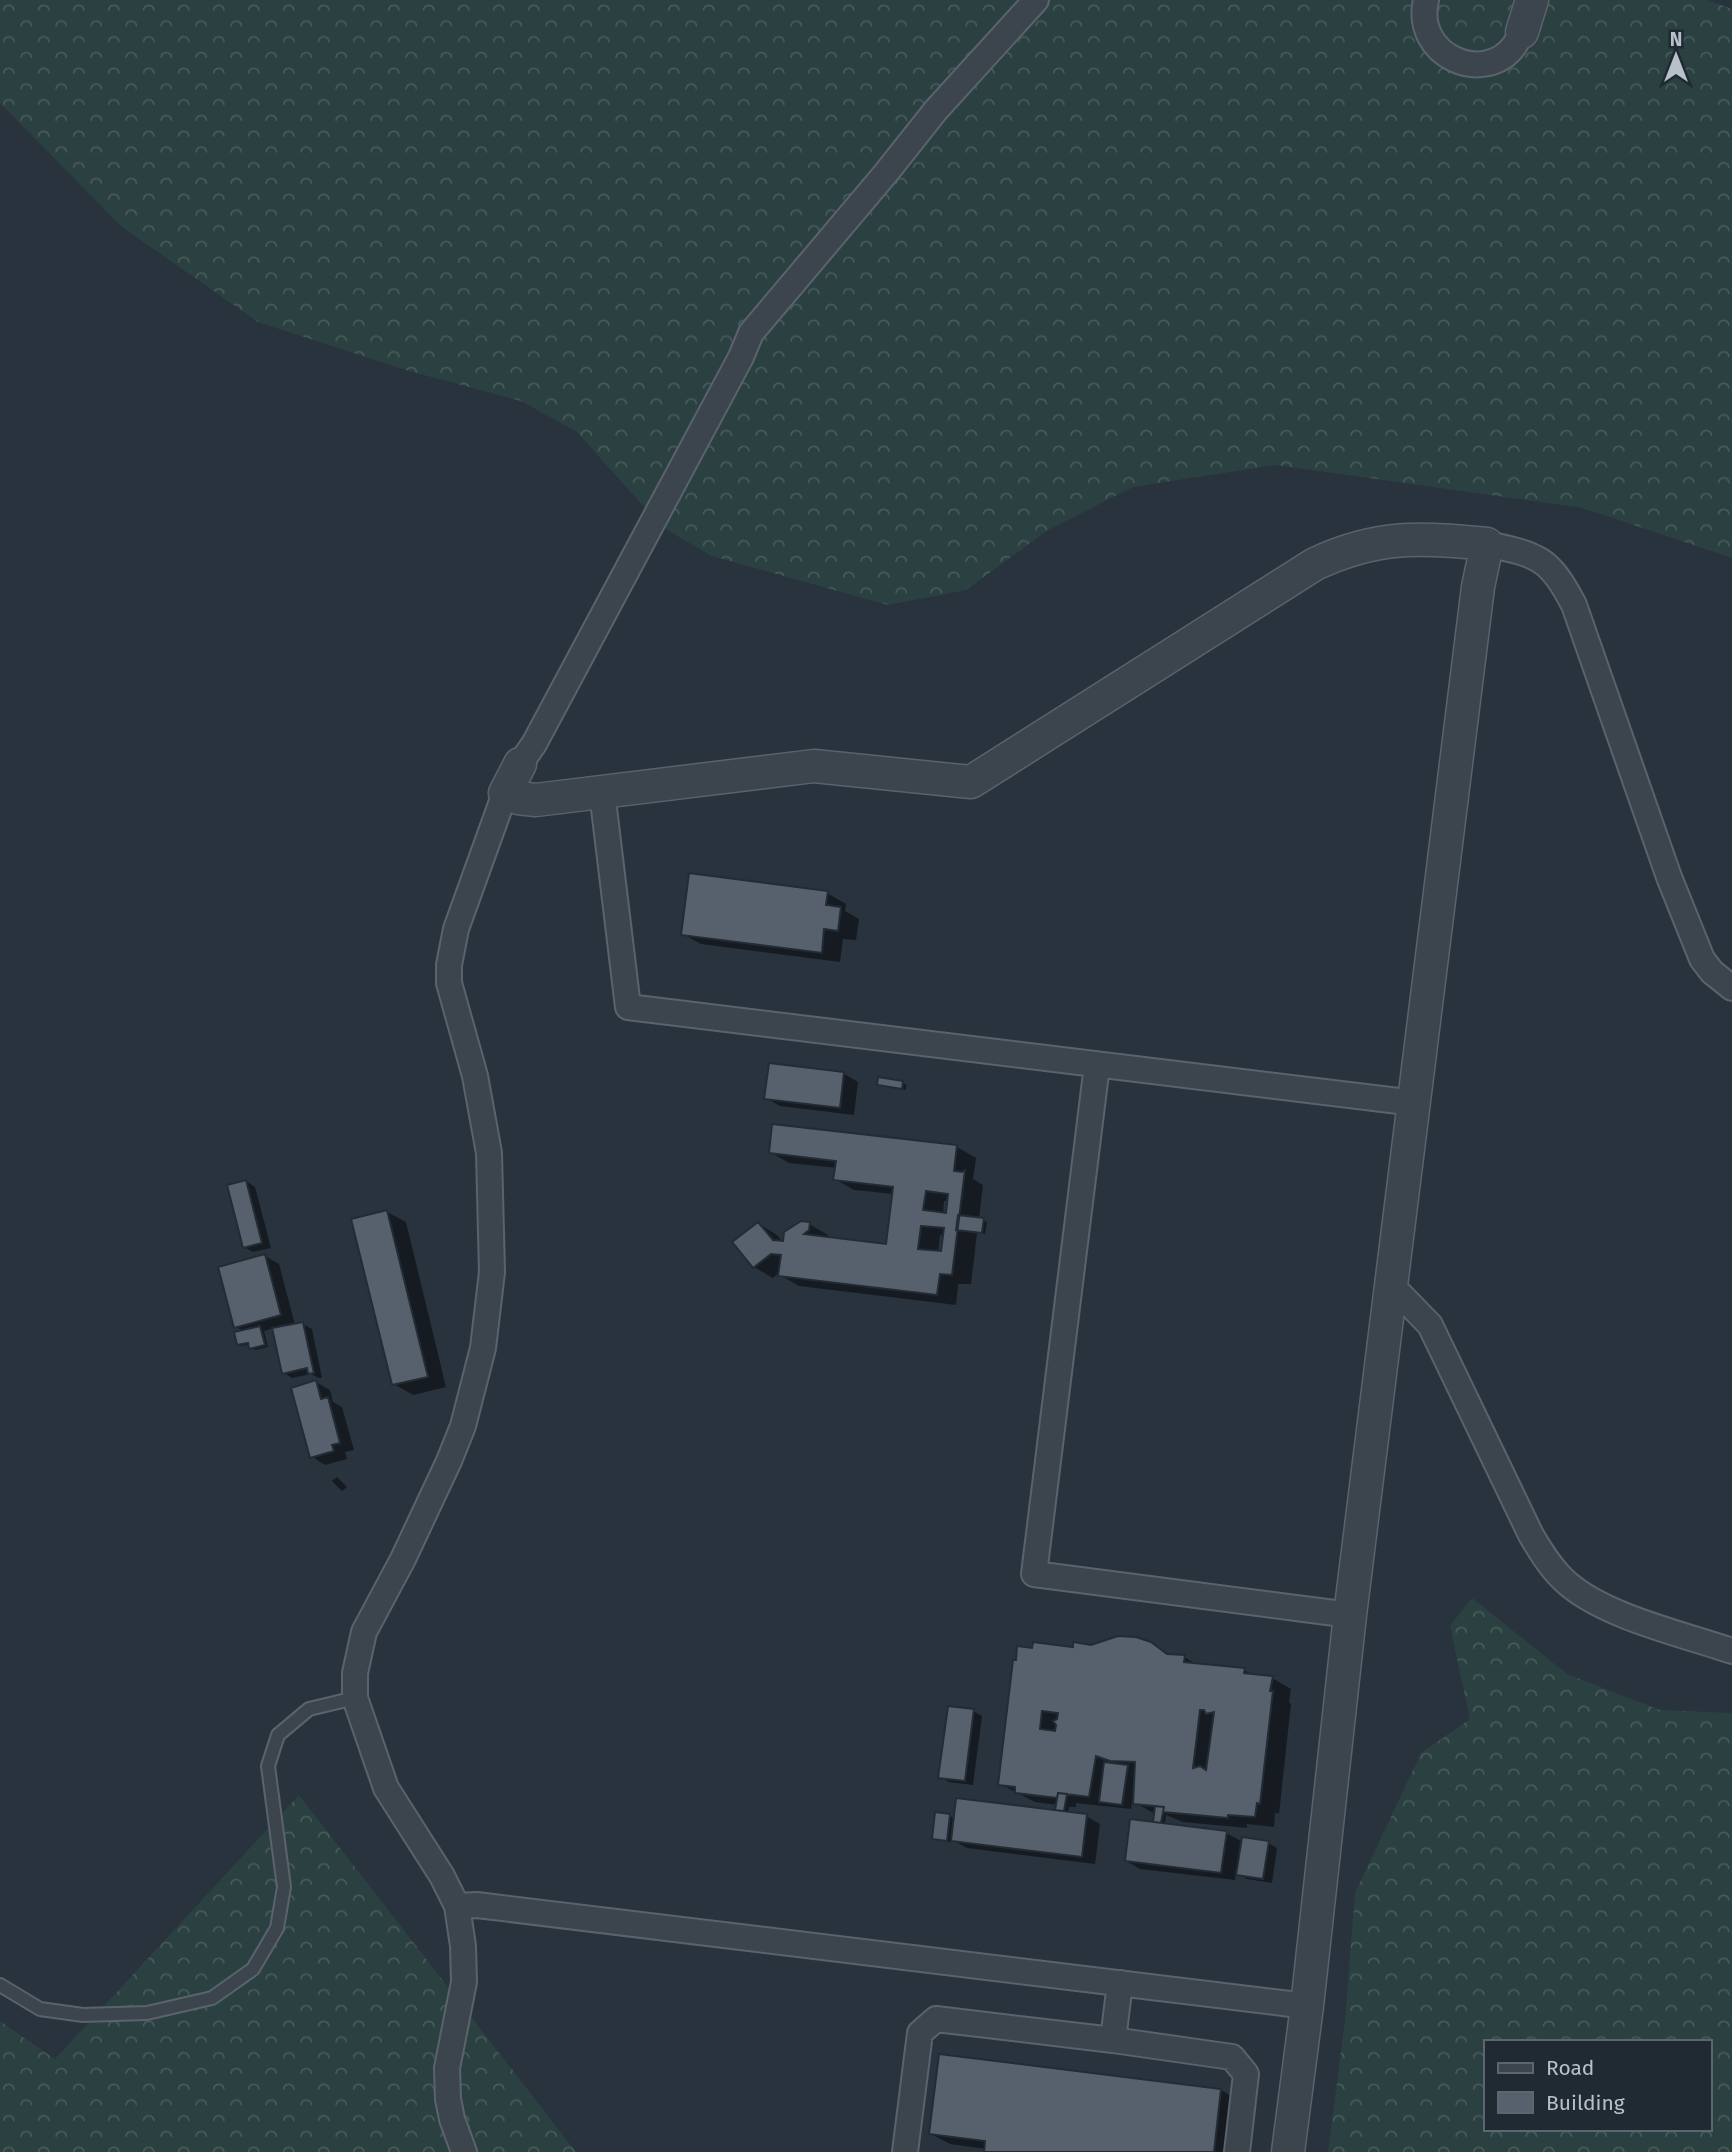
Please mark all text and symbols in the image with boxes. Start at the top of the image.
north arrow [1641,21,1711,91]
text: N [1670,28,1682,51]
legend [1484,2040,1711,2131]
text: Road [1546,2055,1594,2081]
text: Building [1546,2090,1625,2116]

